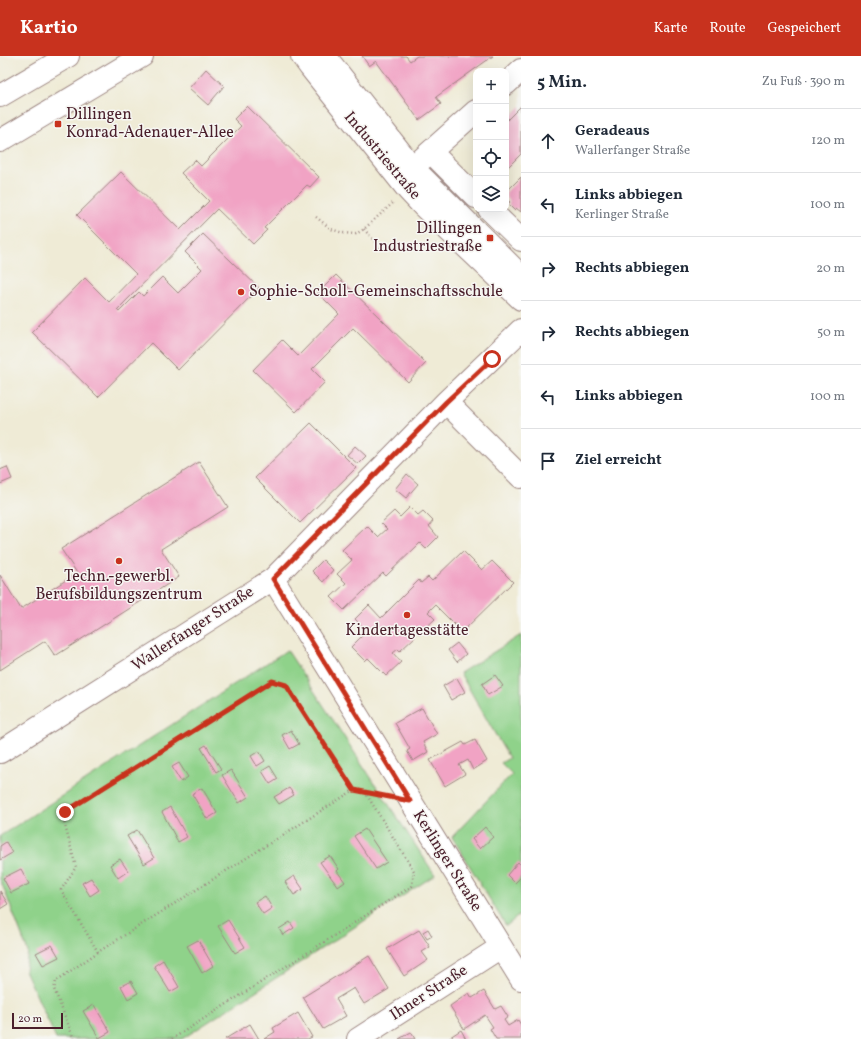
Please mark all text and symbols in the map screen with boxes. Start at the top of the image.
text: Kartio [20,15,78,41]
text: Karte [654,19,688,38]
text: Route [710,19,746,38]
text: Gespeichert [768,19,841,38]
map controls [473,68,509,212]
button: + [473,68,509,104]
text: 5 Min. [537,71,587,94]
text: Zu Fuß · 390 m [762,73,845,91]
place label: Dillingen Konrad-Adenauer-Allee [66,104,234,144]
button: − [473,104,509,140]
street label: Industriestraße [339,107,425,205]
marker: Dillingen Konrad-Adenauer-Allee [53,119,63,129]
text: Geradeaus [575,121,650,142]
icon: ahead [537,130,559,152]
text: 120 m [811,132,845,150]
button: locate [473,140,509,176]
text: Wallerfanger Straße [575,142,690,160]
button: layers [473,176,509,212]
text: Links abbiegen [575,185,683,206]
icon: left [537,194,559,216]
text: 100 m [810,196,845,214]
text: Kerlinger Straße [575,206,669,224]
place label: Dillingen Industriestraße [373,218,482,258]
marker: Dillingen Industriestraße [485,233,495,243]
icon: right [537,258,559,280]
text: Rechts abbiegen [575,258,690,279]
text: 20 m [816,260,845,278]
place label: Sophie-Scholl-Gemeinschaftsschule [249,281,503,303]
marker: Sophie-Scholl-Gemeinschaftsschule [236,287,246,297]
icon: right [537,322,559,344]
text: Rechts abbiegen [575,322,690,343]
text: 50 m [817,324,845,342]
route start [483,350,501,368]
icon: left [537,386,559,408]
text: Links abbiegen [575,386,683,407]
text: 100 m [810,388,845,406]
icon: arrive [537,450,559,472]
text: Ziel erreicht [575,450,662,471]
marker: Techn.-gewerbl. Berufsbildungszentrum [114,556,124,566]
place label: Techn.-gewerbl. Berufsbildungszentrum [35,566,203,606]
street label: Wallerfanger Straße [128,581,258,677]
marker: Kindertagesstätte [402,610,412,620]
place label: Kindertagesstätte [345,620,469,642]
route end [56,803,74,821]
street label: Kerlinger Straße [407,806,487,916]
street label: Ihner Straße [386,960,472,1026]
scale bar [12,1011,63,1030]
text: 20 m [18,1012,42,1027]

